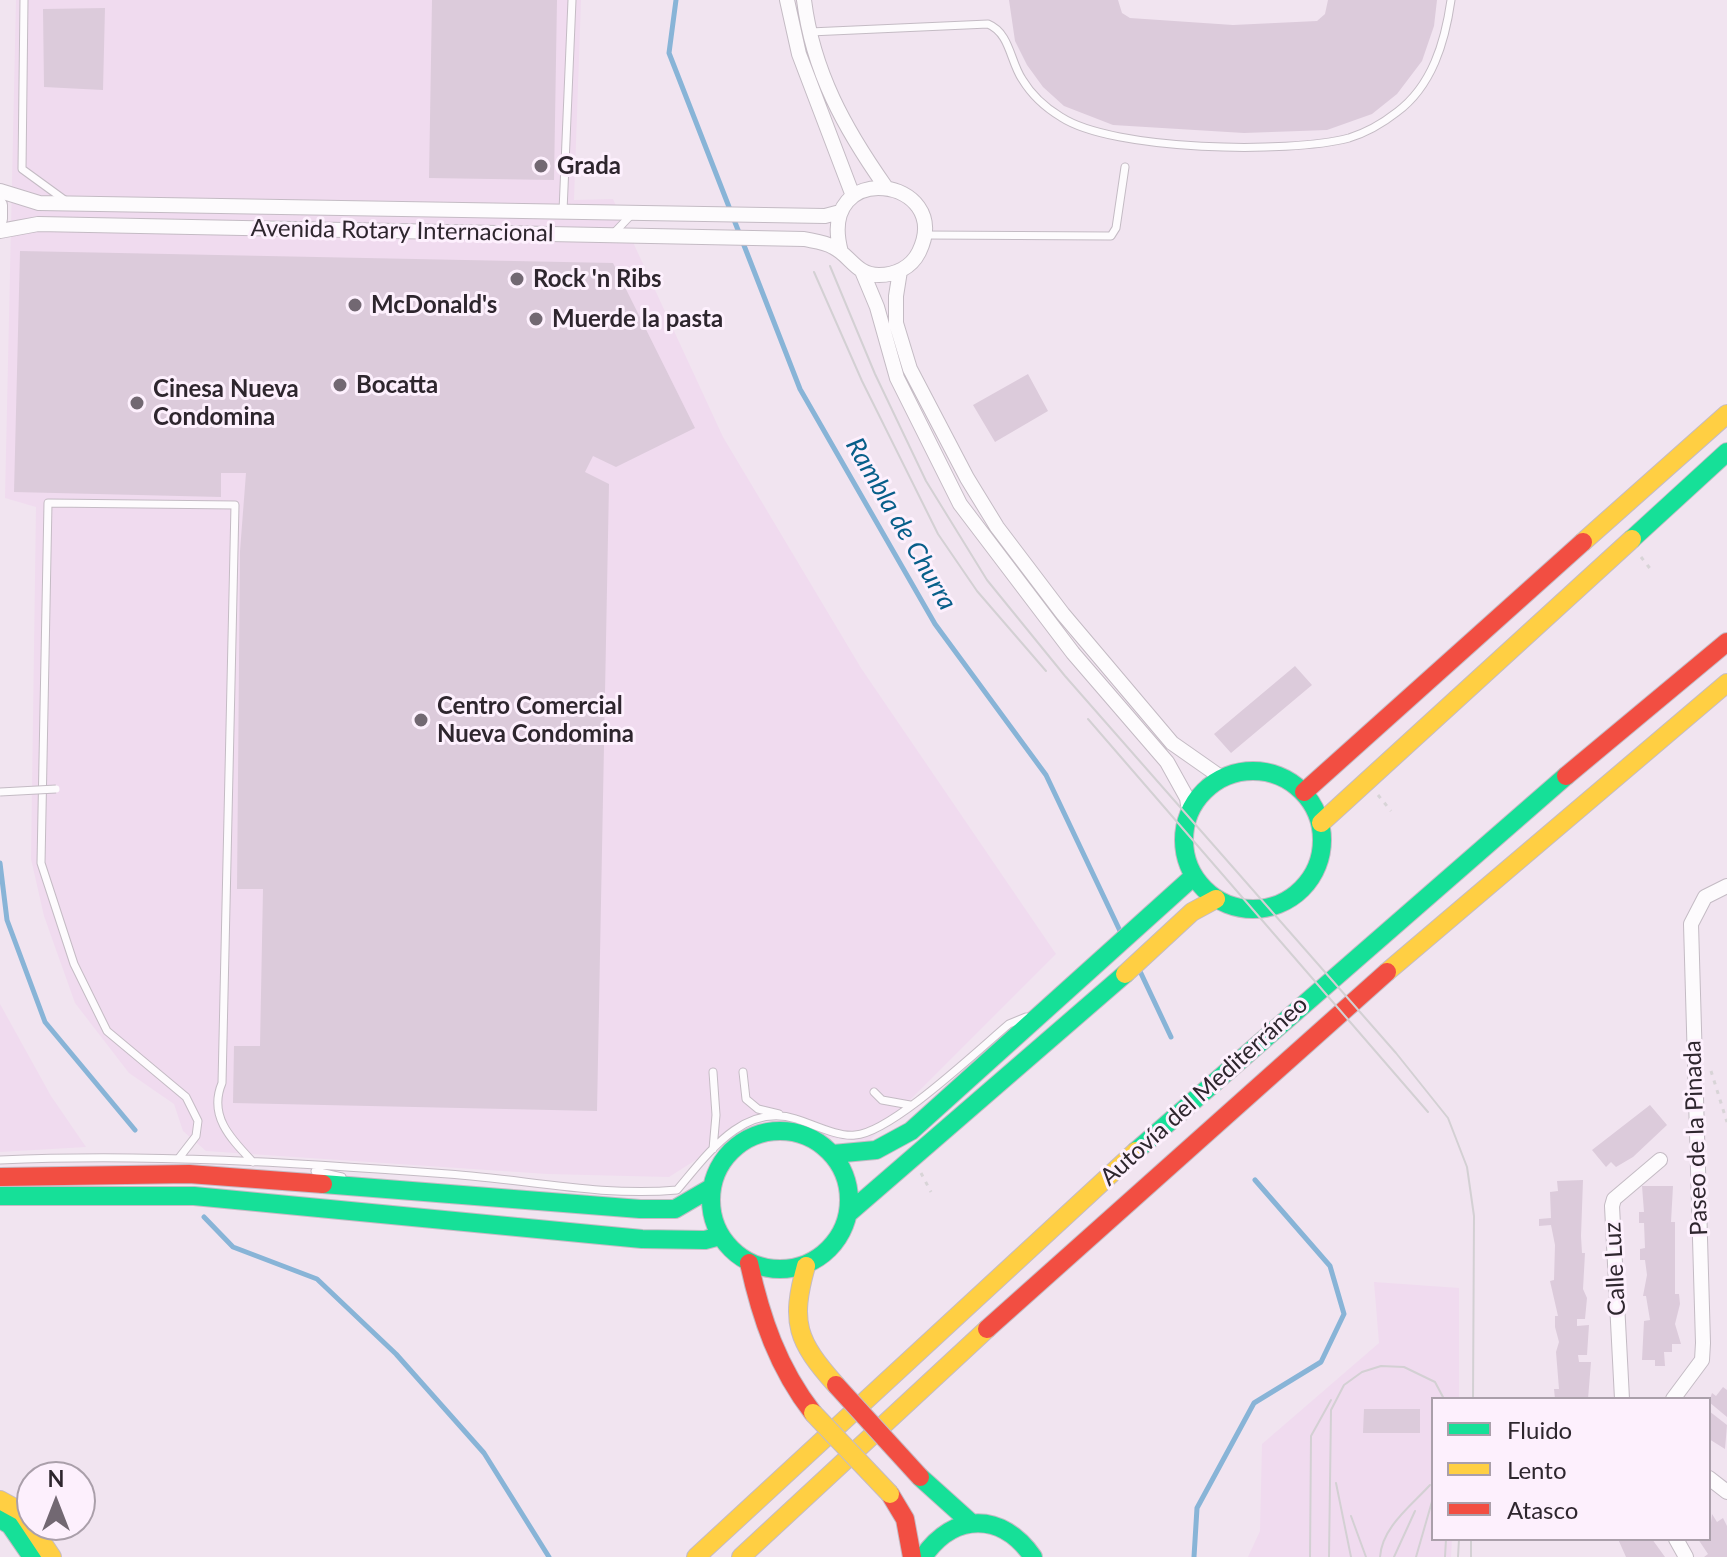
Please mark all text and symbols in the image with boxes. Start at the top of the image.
place label: Grada [557,152,621,180]
marker: Grada [532,157,550,175]
street label: Avenida Rotary Internacional [250,214,554,248]
place label: Rock 'n Ribs [533,265,662,293]
marker: Rock 'n Ribs [508,270,526,288]
place label: McDonald's [371,291,497,319]
marker: McDonald's [346,296,364,314]
place label: Muerde la pasta [552,305,723,333]
marker: Muerde la pasta [527,310,545,328]
place label: Bocatta [356,371,438,399]
place label: Cinesa Nueva Condomina [153,375,299,431]
marker: Bocatta [331,376,349,394]
marker: Cinesa Nueva Condomina [128,394,146,412]
water label: Rambla de Churra [839,432,963,616]
place label: Centro Comercial Nueva Condomina [437,692,634,748]
marker: Centro Comercial Nueva Condomina [412,711,430,729]
street label: Autovía del Mediterráneo [1094,990,1314,1192]
street label: Paseo de la Pinada [1678,1040,1714,1236]
street label: Calle Luz [1598,1221,1632,1317]
legend [1431,1397,1711,1541]
text: Fluido [1507,1415,1572,1444]
text: Lento [1507,1455,1567,1484]
north arrow [16,1461,96,1541]
text: N [48,1465,64,1492]
text: Atasco [1507,1495,1578,1524]

